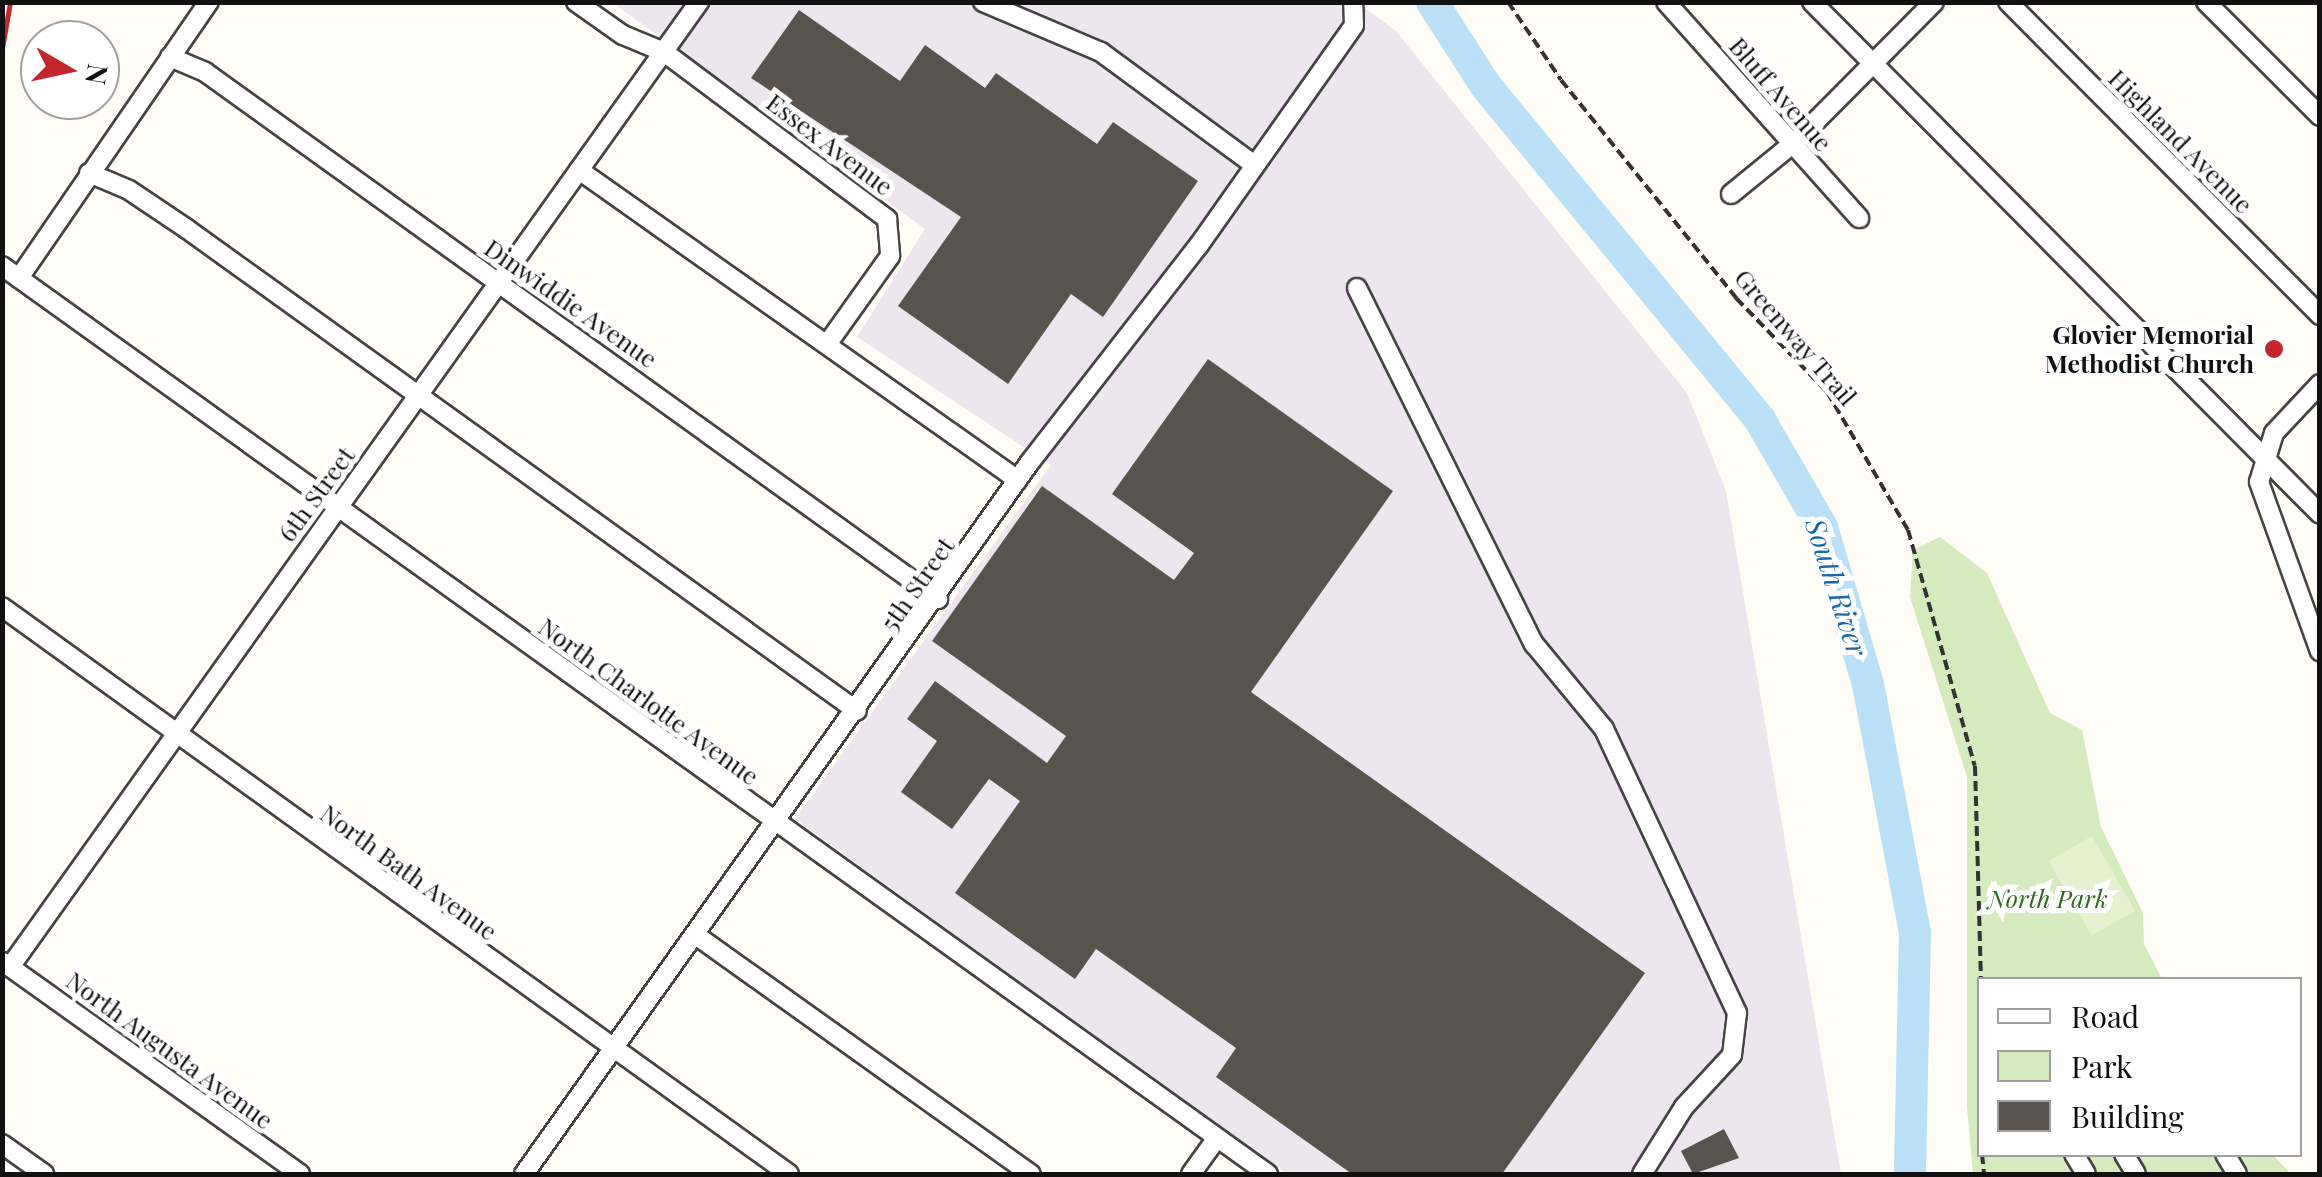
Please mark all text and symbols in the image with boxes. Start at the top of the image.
north arrow [20,20,120,120]
street label: Bluff Avenue [1723,31,1839,157]
text: N [78,62,118,87]
street label: Highland Avenue [2103,63,2259,219]
street label: Essex Avenue [760,86,900,202]
street label: Dinwiddie Avenue [479,232,663,374]
street label: Greenway Trail [1728,262,1864,412]
place label: Glovier Memorial Methodist Church [2045,320,2254,379]
marker: Glovier Memorial Methodist Church [2263,338,2285,360]
street label: 6th Street [272,441,360,547]
water label: South River [1799,514,1875,660]
street label: 5th Street [874,531,960,637]
street label: North Charlotte Avenue [533,611,765,791]
street label: North Bath Avenue [314,798,504,946]
park label: North Park [1988,883,2108,913]
street label: North Augusta Avenue [60,964,280,1136]
legend [1977,977,2302,1157]
text: Road [2071,996,2139,1036]
text: Park [2071,1046,2133,1086]
text: Building [2071,1096,2184,1136]

